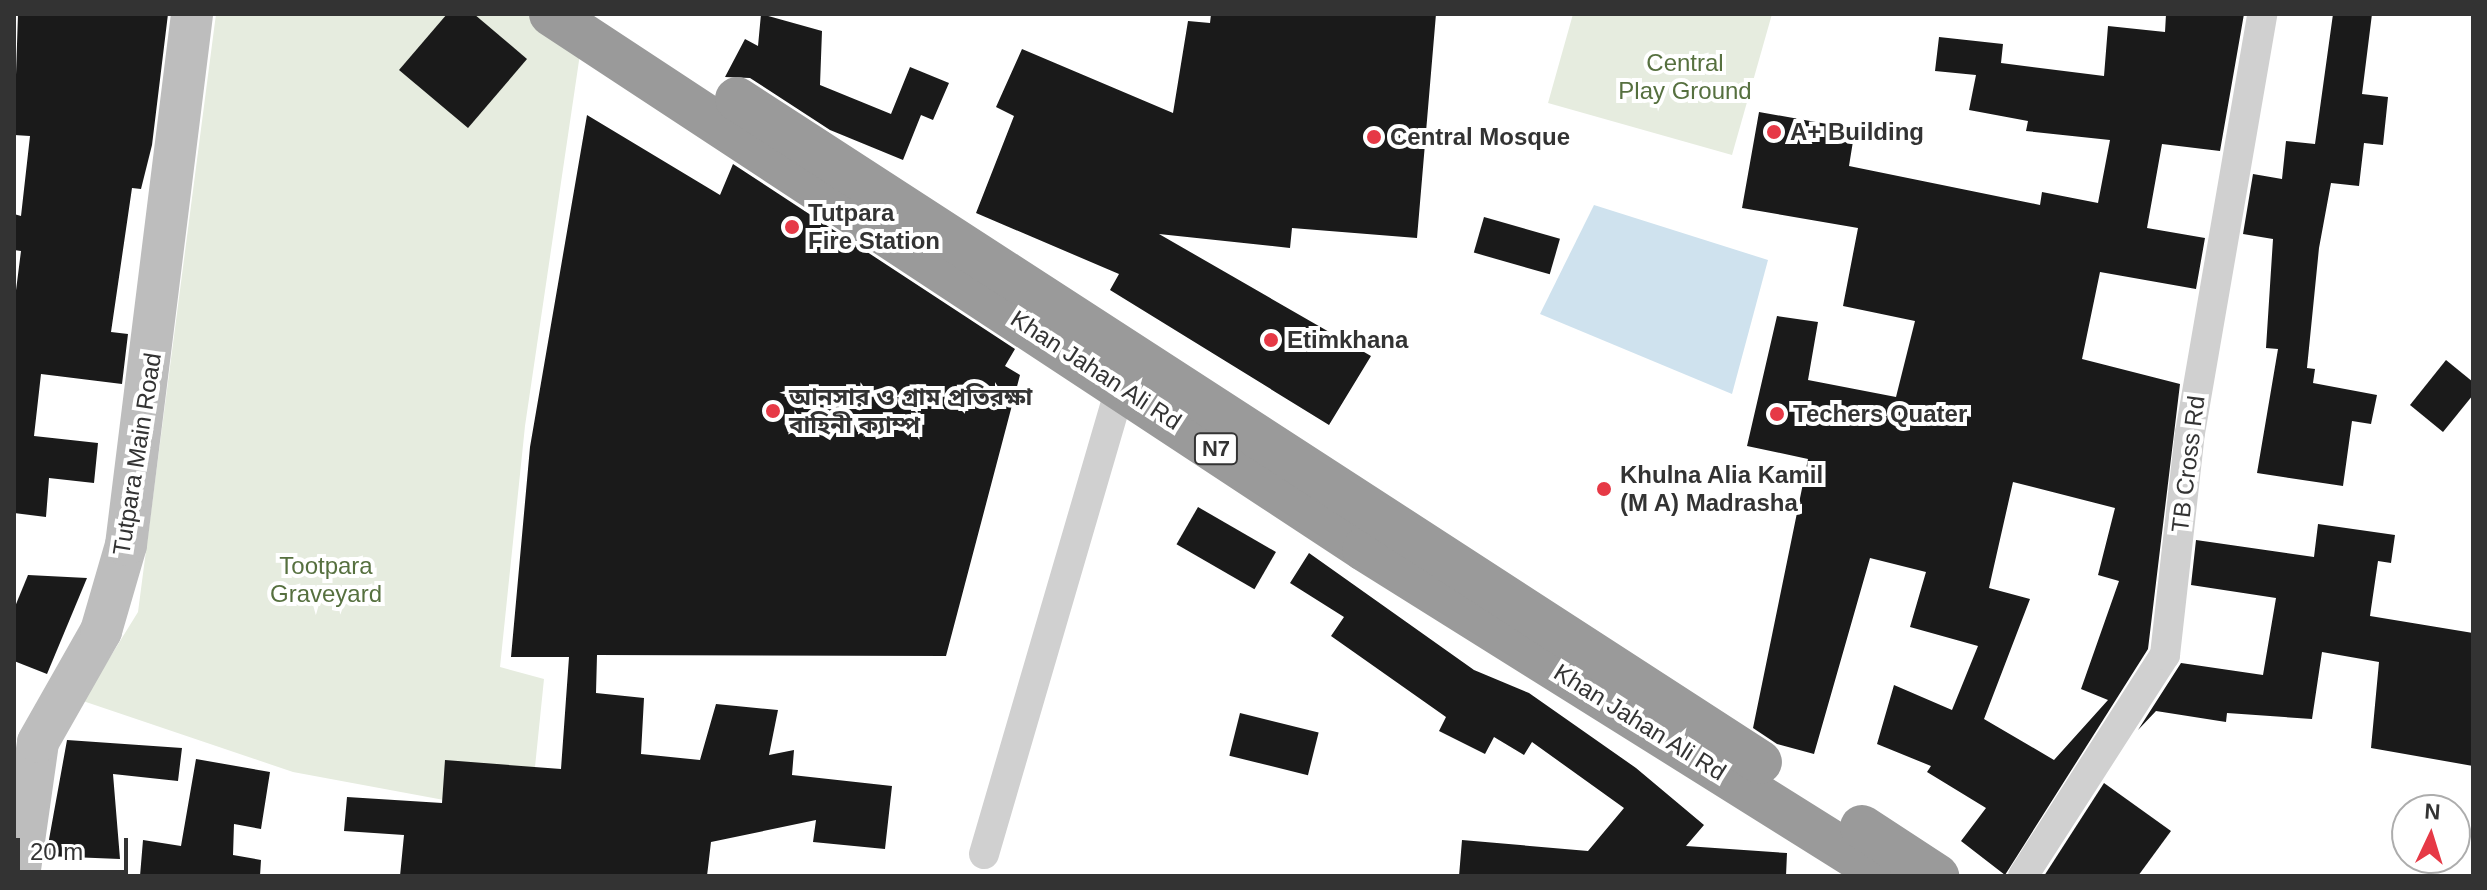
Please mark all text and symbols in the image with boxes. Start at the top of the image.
park label: Central Play Ground [1618,49,1752,105]
place label: A+ Building [1790,118,1924,146]
place label: Central Mosque [1390,123,1570,151]
marker: A+ Building [1765,123,1783,141]
marker: Central Mosque [1365,128,1383,146]
place label: Tutpara Fire Station [808,199,940,255]
marker: Tutpara Fire Station [783,218,801,236]
street label: Khan Jahan Ali Rd [1005,304,1187,436]
place label: Etimkhana [1287,326,1408,354]
marker: Etimkhana [1262,331,1280,349]
street label: Tutpara Main Road [107,351,167,557]
place label: আনসার ও গ্রাম প্রতিরক্ষা বাহিনী ক্যাম্প [789,383,1032,439]
street label: TB Cross Rd [2165,394,2211,534]
place label: Techers Quater [1793,400,1967,428]
marker: আনসার ও গ্রাম প্রতিরক্ষা বাহিনী ক্যাম্প [764,402,782,420]
marker: Techers Quater [1768,405,1786,423]
road number: N7 [1192,431,1240,467]
place label: Khulna Alia Kamil (M A) Madrasha [1620,461,1824,517]
marker: Khulna Alia Kamil (M A) Madrasha [1595,480,1613,498]
park label: Tootpara Graveyard [270,552,382,608]
street label: Khan Jahan Ali Rd [1548,657,1732,787]
north arrow [2391,794,2471,874]
text: N [2424,799,2441,825]
scale bar [20,822,132,872]
text: 20 m [30,838,83,865]

